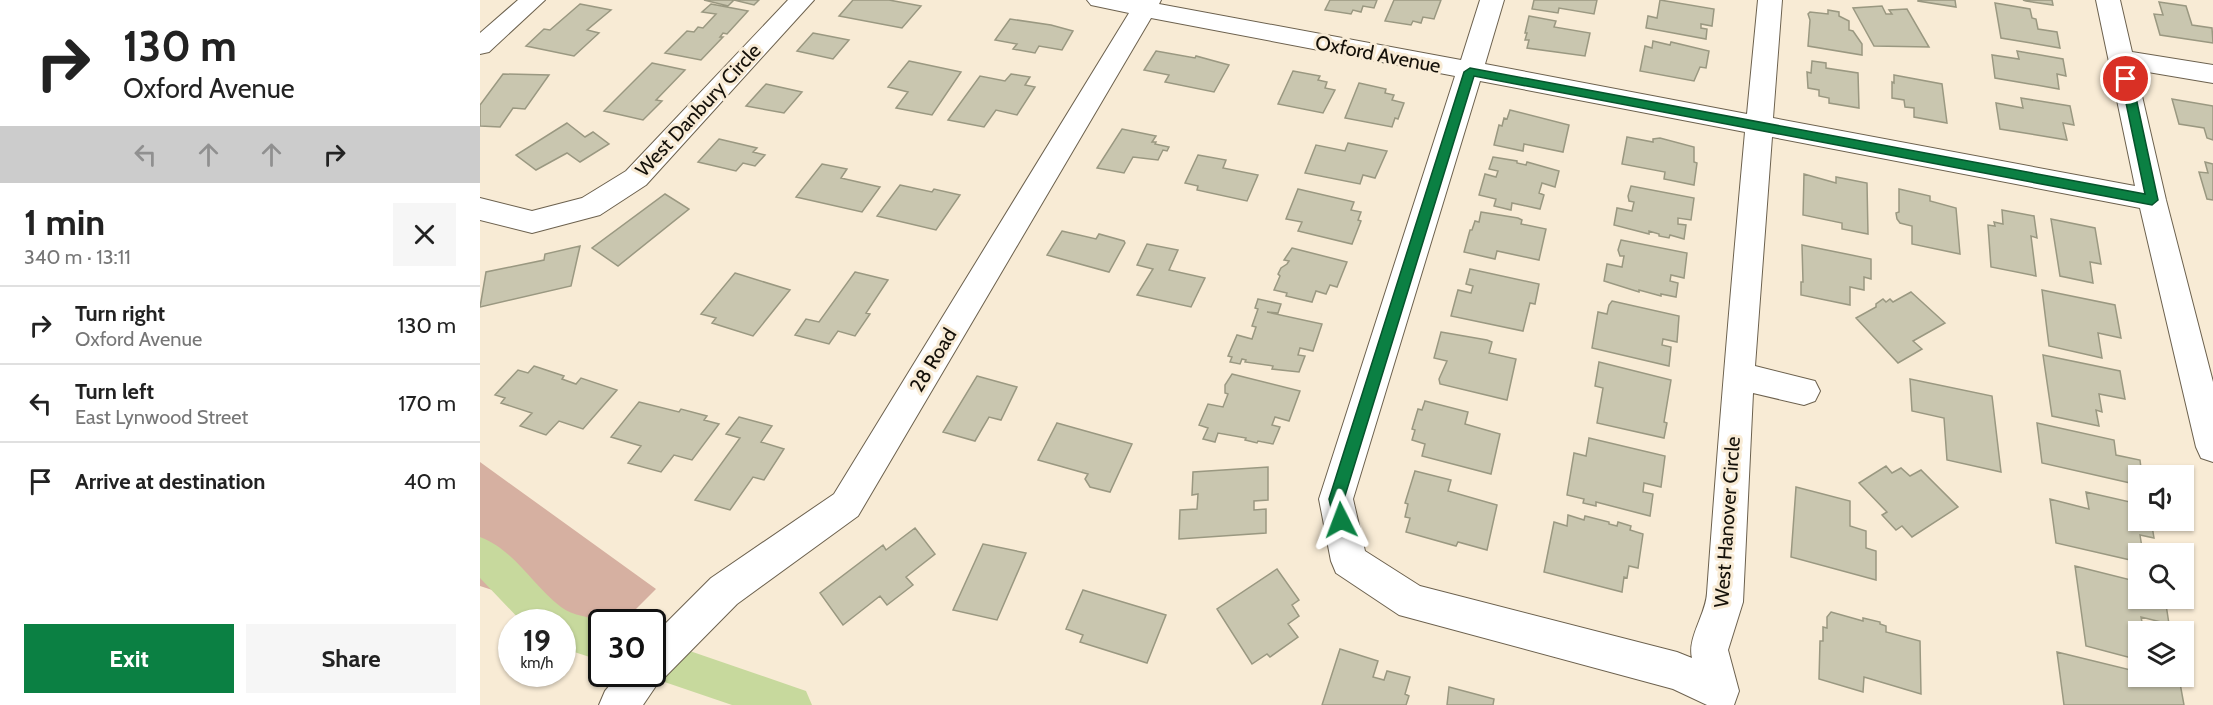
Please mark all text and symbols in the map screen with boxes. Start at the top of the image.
text: 130 m [123,20,237,72]
icon: right [24,24,102,102]
street label: Oxford Avenue [1313,30,1443,78]
street label: West Danbury Circle [630,39,766,181]
pin [2100,53,2151,104]
icon: arrive [2109,62,2142,95]
text: Oxford Avenue [123,72,295,105]
icon: left [129,138,162,171]
icon: ahead [192,138,225,171]
icon: ahead [255,138,288,171]
icon: right [318,138,351,171]
text: 1 min [24,200,105,244]
button: close [393,203,456,266]
text: 340 m · 13:11 [24,245,131,269]
text: Turn right [75,300,165,327]
icon: right [24,309,57,342]
text: 130 m [397,312,456,339]
street label: 28 Road [905,324,961,396]
text: Oxford Avenue [75,327,202,351]
text: Turn left [75,378,154,405]
icon: left [24,387,57,420]
text: 170 m [398,390,456,417]
text: East Lynwood Street [75,405,248,429]
street label: West Hanover Circle [1709,436,1745,608]
icon: arrive [24,465,57,498]
map controls [2128,465,2194,687]
button: sound [2128,465,2194,531]
text: Arrive at destination [75,468,265,495]
text: 40 m [404,468,456,495]
position arrow [1309,488,1373,552]
button: search [2128,543,2194,609]
speed limit sign: 30 [588,609,666,687]
button: layers [2128,621,2194,687]
text: 19 [523,622,551,659]
button: Exit [24,624,234,693]
button: Share [246,624,456,693]
text: km/h [521,654,553,672]

